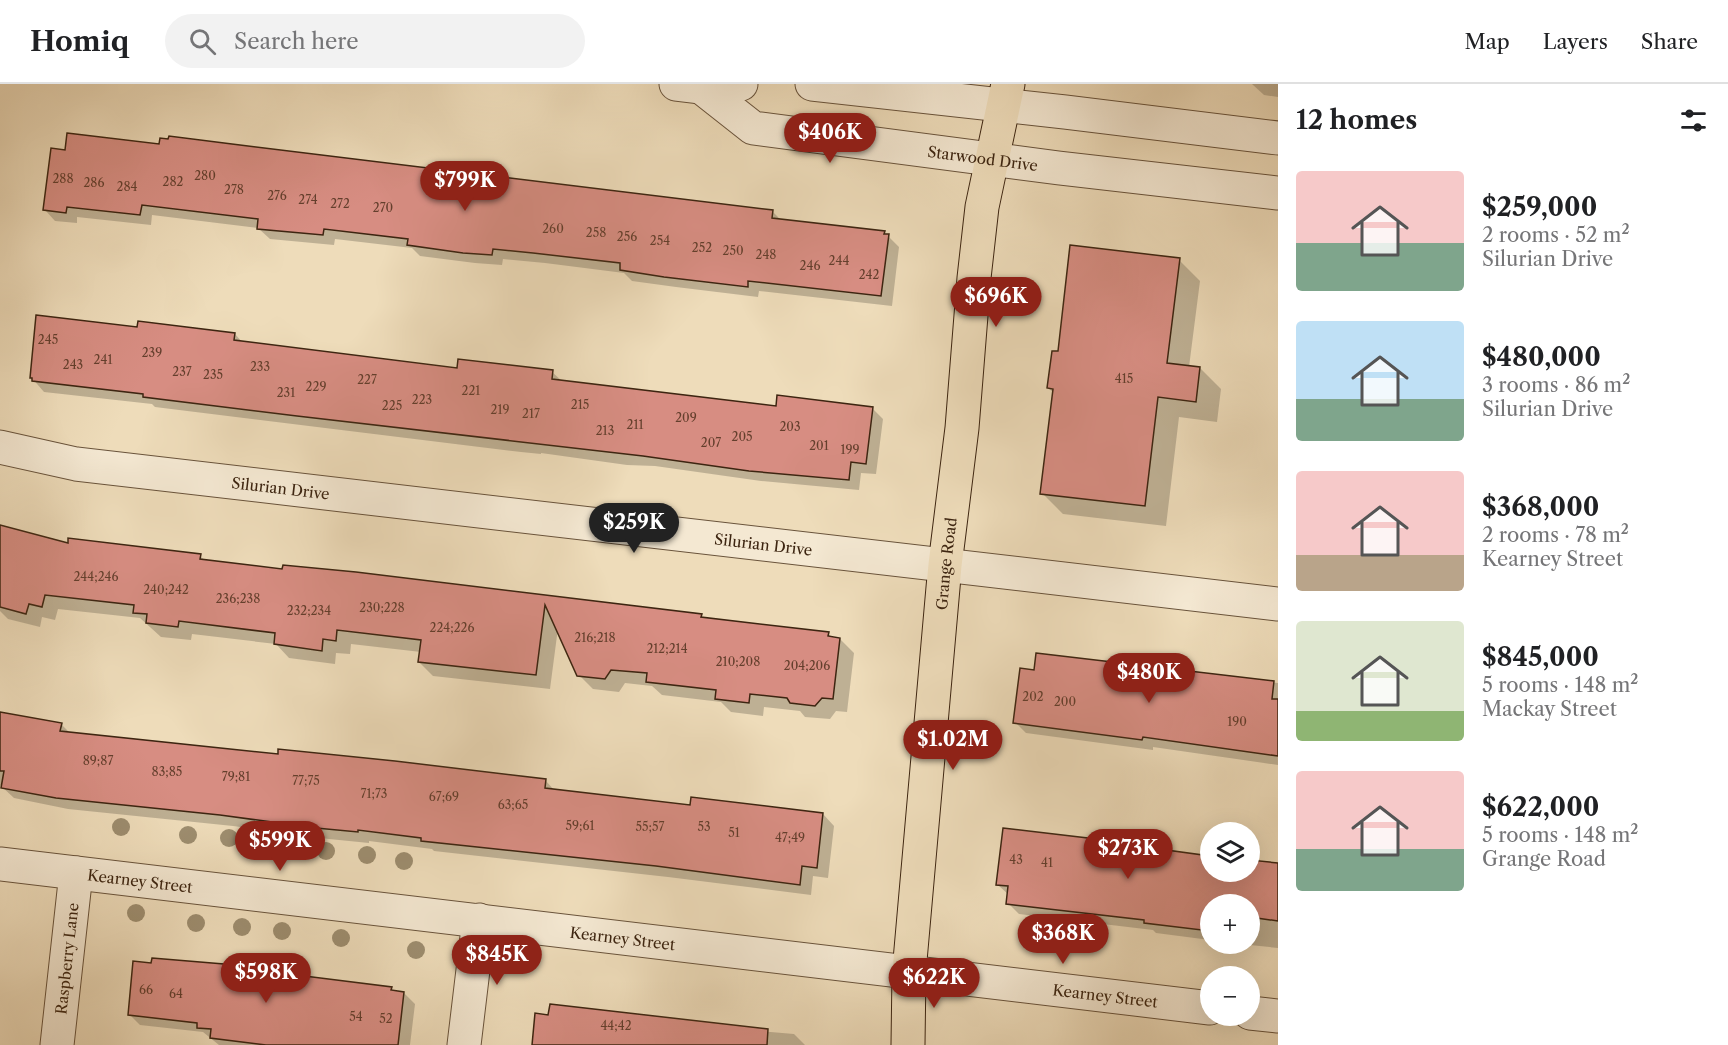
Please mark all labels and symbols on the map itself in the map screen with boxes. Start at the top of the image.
pin: $406K [788,113,872,164]
street label: Starwood Drive [926,141,1039,175]
pin: $799K [423,161,507,212]
house number: 280 [194,168,216,183]
house number: 288 [52,171,74,186]
house number: 282 [163,174,184,189]
house number: 286 [83,175,105,190]
house number: 284 [117,179,138,194]
house number: 278 [224,182,244,197]
house number: 276 [267,188,287,203]
house number: 274 [298,192,318,207]
house number: 272 [330,196,350,211]
house number: 270 [373,200,393,215]
house number: 260 [542,221,564,236]
house number: 258 [586,225,606,240]
house number: 256 [617,229,637,244]
house number: 254 [650,233,670,248]
house number: 252 [692,240,712,255]
house number: 250 [722,243,744,258]
house number: 248 [756,247,776,262]
house number: 244 [829,253,849,268]
house number: 246 [800,258,820,273]
house number: 242 [859,267,879,282]
pin: $696K [954,277,1038,328]
house number: 245 [38,332,58,347]
house number: 239 [142,345,162,360]
house number: 241 [94,352,112,367]
house number: 243 [63,357,83,372]
house number: 233 [250,359,270,374]
house number: 237 [172,364,192,379]
house number: 235 [203,367,223,382]
house number: 415 [1115,371,1133,386]
house number: 227 [357,372,377,387]
house number: 229 [306,379,326,394]
house number: 221 [462,383,480,398]
house number: 231 [277,385,295,400]
house number: 223 [412,392,432,407]
house number: 215 [571,397,589,412]
house number: 225 [382,398,402,413]
house number: 219 [491,402,509,417]
house number: 217 [522,406,540,421]
house number: 209 [675,410,697,425]
house number: 211 [627,417,644,432]
house number: 203 [779,419,801,434]
house number: 213 [596,423,614,438]
house number: 205 [731,429,753,444]
house number: 207 [701,435,721,450]
house number: 201 [809,438,829,453]
house number: 199 [840,442,860,457]
street label: Silurian Drive [231,473,331,503]
pin: $259K [592,503,676,554]
street label: Grange Road [932,516,960,611]
street label: Silurian Drive [713,529,814,559]
house number: 244;246 [73,569,119,584]
house number: 240;242 [143,582,189,597]
house number: 236;238 [216,591,260,606]
house number: 230;228 [359,600,405,615]
house number: 232;234 [287,603,331,618]
house number: 224;226 [430,620,474,635]
house number: 216;218 [574,630,616,645]
house number: 212;214 [646,641,688,656]
pin: $480K [1107,653,1191,704]
house number: 210;208 [716,654,760,669]
house number: 204;206 [784,658,830,673]
house number: 202 [1022,689,1044,704]
house number: 200 [1054,694,1076,709]
house number: 190 [1227,714,1247,729]
pin: $1.02M [904,720,1002,771]
house number: 89;87 [83,753,113,768]
house number: 83;85 [152,764,182,779]
house number: 79;81 [222,769,250,784]
house number: 77;75 [292,773,320,788]
house number: 71;73 [361,786,387,801]
house number: 67;69 [429,789,459,804]
house number: 63;65 [498,797,528,812]
house number: 59;61 [565,818,595,833]
house number: 55;57 [636,819,665,834]
house number: 53 [697,819,711,834]
pin: $599K [238,821,322,872]
house number: 51 [728,825,740,840]
pin: $273K [1086,829,1170,880]
house number: 47;49 [775,830,805,845]
house number: 43 [1009,852,1023,867]
house number: 41 [1041,855,1053,870]
street label: Kearney Street [86,865,194,896]
street label: Raspberry Lane [51,902,82,1015]
pin: $368K [1021,914,1105,965]
street label: Kearney Street [569,922,677,954]
pin: $845K [455,935,539,986]
pin: $598K [224,953,308,1004]
pin: $622K [892,958,976,1009]
street label: Kearney Street [1052,980,1160,1011]
house number: 66 [139,982,153,997]
house number: 64 [169,986,183,1001]
house number: 54 [349,1009,363,1024]
house number: 52 [379,1011,393,1026]
house number: 44;42 [600,1018,632,1033]

